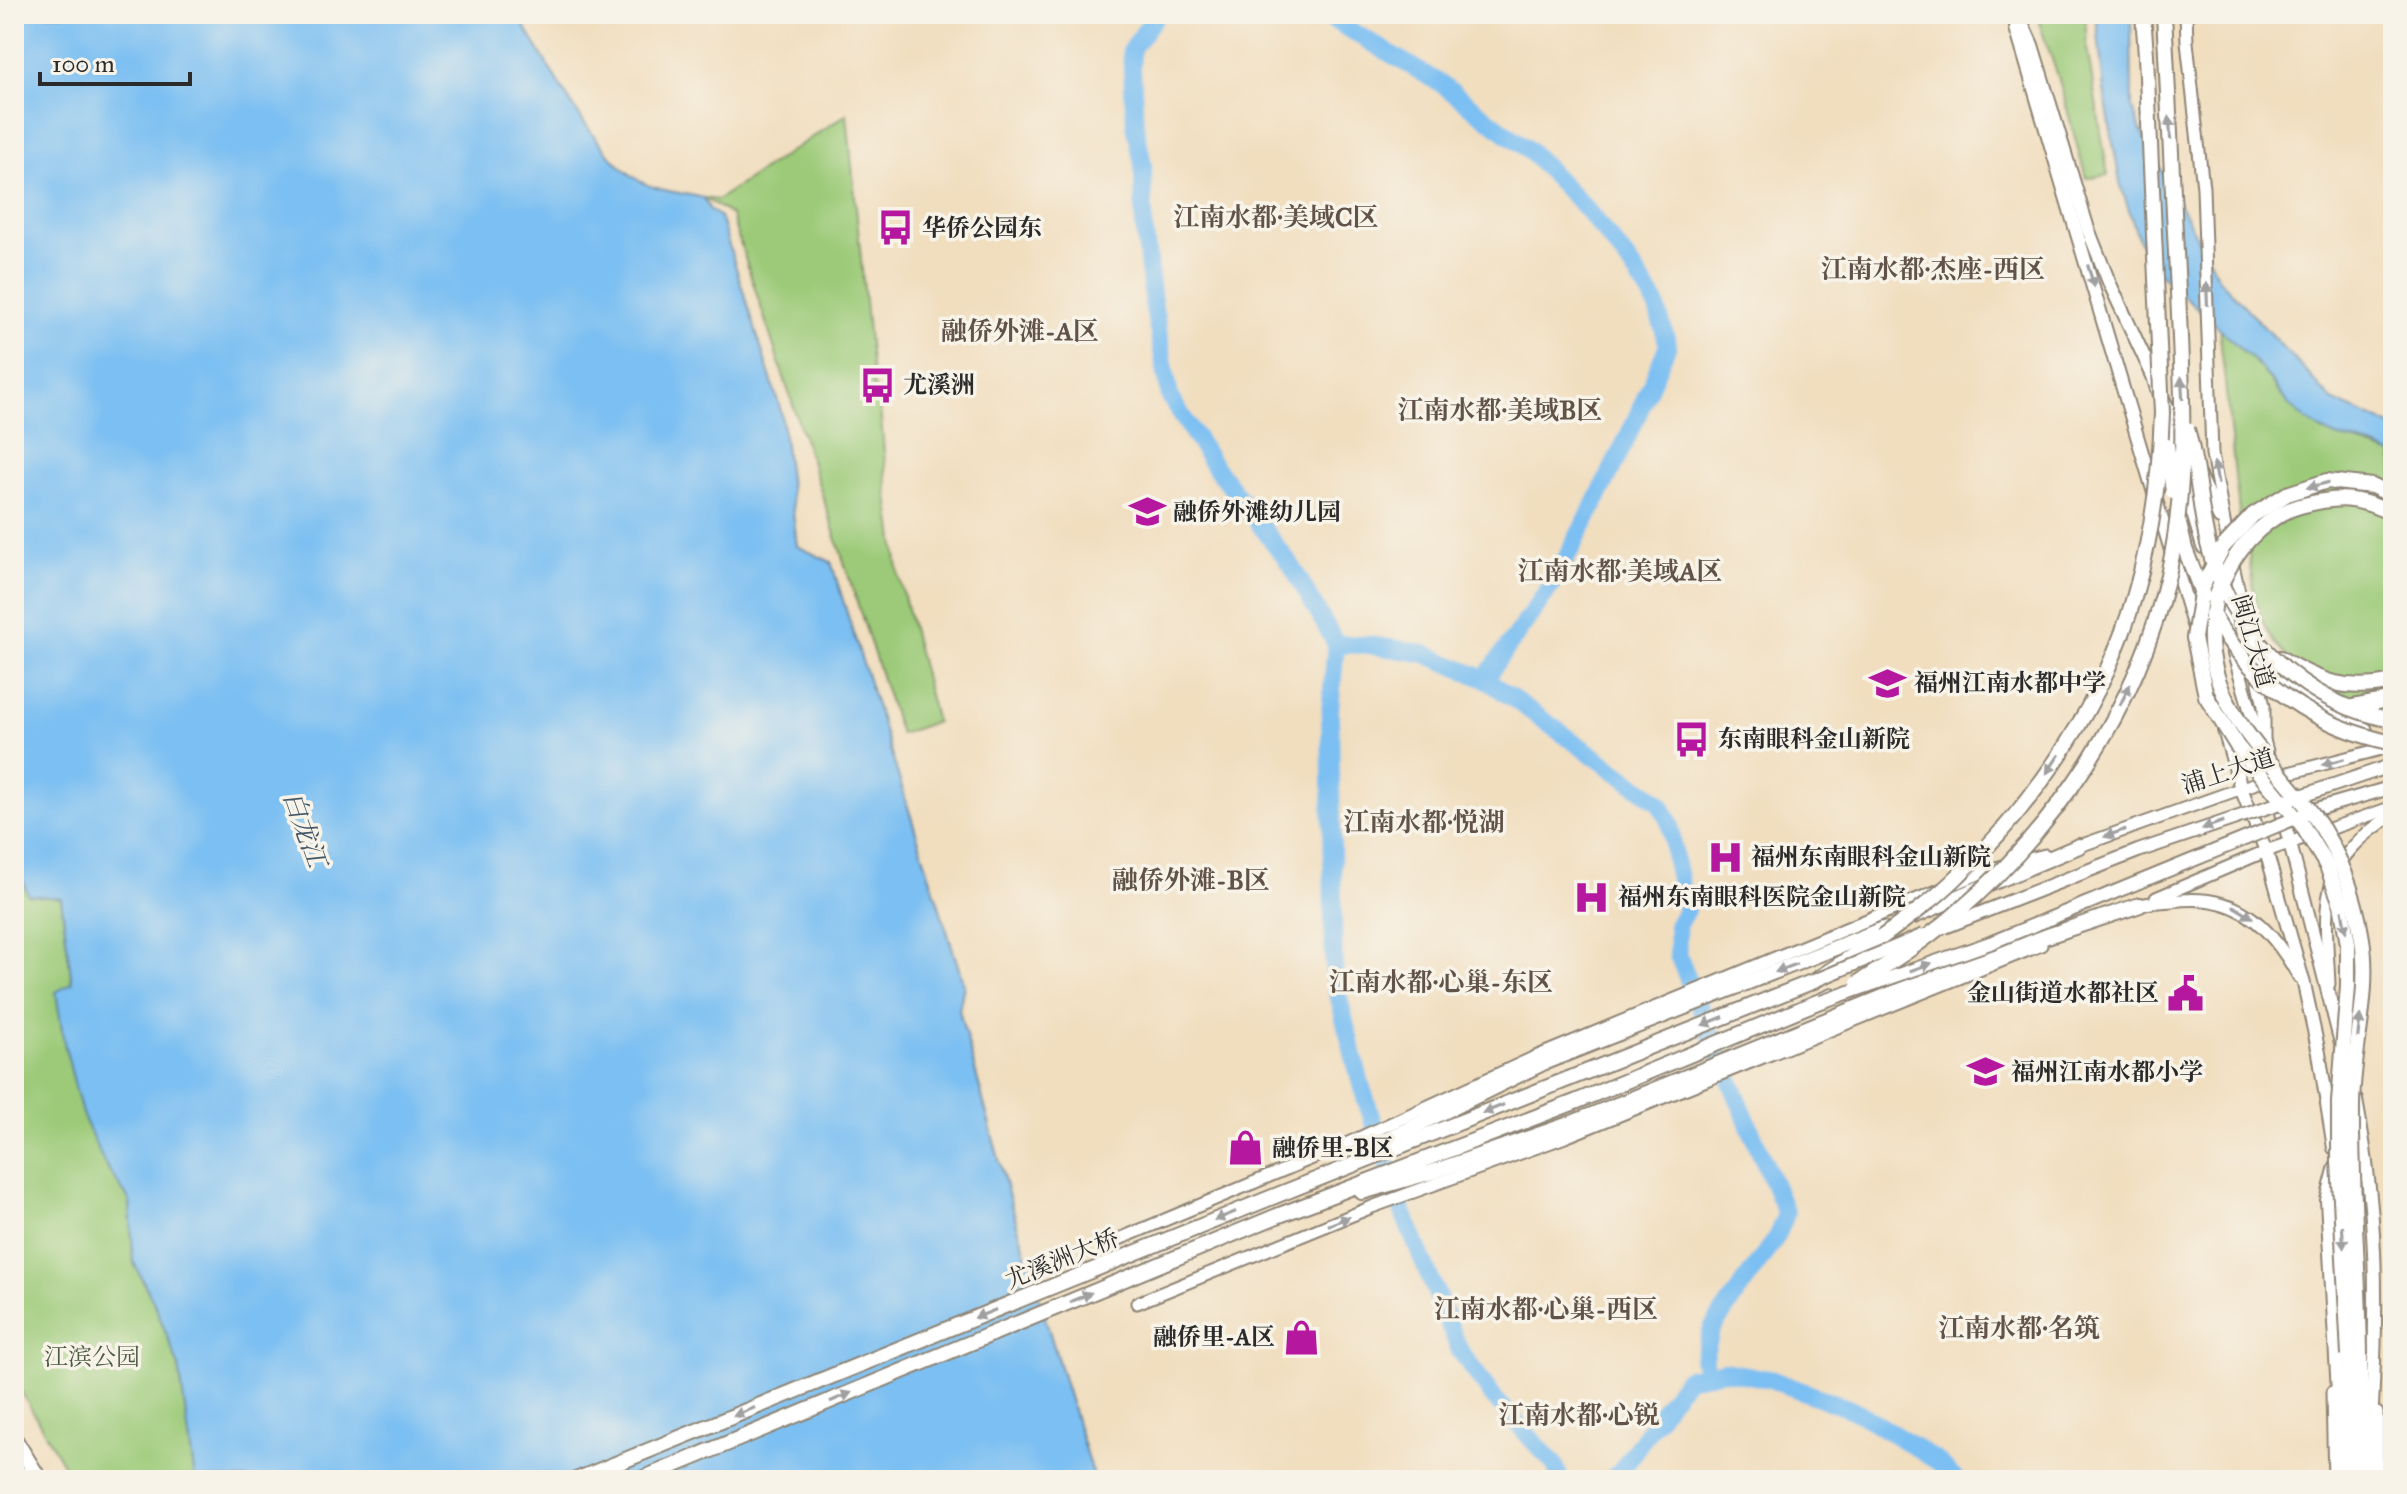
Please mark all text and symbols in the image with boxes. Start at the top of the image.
scale bar [40,36,190,86]
text: 100 m [52,49,115,79]
one-way arrow [2163,115,2176,140]
district label: 江南水都·美域C区 [1173,201,1379,233]
bus stop icon: 华侨公园东 [877,209,915,247]
place label: 华侨公园东 [922,213,1042,243]
district label: 江南水都·杰座-西区 [1821,253,2045,285]
one-way arrow [2085,264,2098,288]
one-way arrow [2200,281,2213,306]
district label: 融侨外滩-A区 [941,315,1099,347]
bus stop icon: 尤溪洲 [858,366,896,404]
place label: 尤溪洲 [903,370,975,400]
one-way arrow [2176,375,2189,400]
district label: 江南水都·美域B区 [1398,394,1602,426]
one-way arrow [2209,461,2221,486]
one-way arrow [2306,479,2331,492]
school or university icon: 融侨外滩幼儿园 [1128,493,1166,531]
place label: 融侨外滩幼儿园 [1173,497,1341,527]
district label: 江南水都·美域A区 [1517,555,1723,587]
street label: 闽江大道 [2225,591,2281,691]
school or university icon: 福州江南水都中学 [1869,664,1907,702]
place label: 福州江南水都中学 [1914,668,2106,698]
one-way arrow [2118,684,2132,707]
bus stop icon: 东南眼科金山新院 [1673,720,1711,758]
place label: 东南眼科金山新院 [1718,724,1910,754]
street label: 浦上大道 [2178,742,2278,800]
one-way arrow [2046,753,2061,774]
one-way arrow [2320,756,2345,768]
water label: 白龙江 [277,787,335,875]
district label: 江南水都·悦湖 [1343,806,1505,838]
one-way arrow [2201,819,2225,832]
one-way arrow [2103,827,2127,840]
hospital icon: 福州东南眼科金山新院 [1706,838,1744,876]
place label: 福州东南眼科金山新院 [1751,842,1991,872]
district label: 融侨外滩-B区 [1112,864,1270,896]
hospital icon: 福州东南眼科医院金山新院 [1573,878,1611,916]
place label: 福州东南眼科医院金山新院 [1618,882,1906,912]
one-way arrow [2232,905,2254,919]
one-way arrow [2338,909,2351,934]
one-way arrow [1909,960,1933,973]
one-way arrow [1774,962,1798,975]
district label: 江南水都·心巢-东区 [1329,966,1553,998]
public building icon: 金山街道水都社区 [2166,974,2204,1012]
place label: 金山街道水都社区 [1967,978,2159,1008]
one-way arrow [2353,1013,2366,1038]
one-way arrow [1701,1015,1725,1028]
school or university icon: 福州江南水都小学 [1966,1053,2004,1091]
place label: 福州江南水都小学 [2011,1057,2203,1087]
one-way arrow [1481,1103,1505,1116]
shop icon: 融侨里-B区 [1227,1129,1265,1167]
place label: 融侨里-B区 [1272,1133,1394,1163]
one-way arrow [1213,1210,1237,1223]
one-way arrow [1327,1214,1351,1227]
street label: 尤溪洲大桥 [1001,1223,1123,1295]
one-way arrow [2337,1224,2350,1250]
one-way arrow [1069,1290,1093,1303]
district label: 江南水都·心巢-西区 [1434,1293,1658,1325]
one-way arrow [973,1308,997,1321]
district label: 江南水都·名筑 [1938,1312,2100,1344]
shop icon: 融侨里-A区 [1282,1318,1320,1356]
place label: 融侨里-A区 [1153,1322,1275,1352]
park label: 江滨公园 [44,1342,140,1372]
one-way arrow [829,1390,853,1403]
district label: 江南水都·心锐 [1498,1399,1660,1431]
one-way arrow [732,1406,756,1419]

